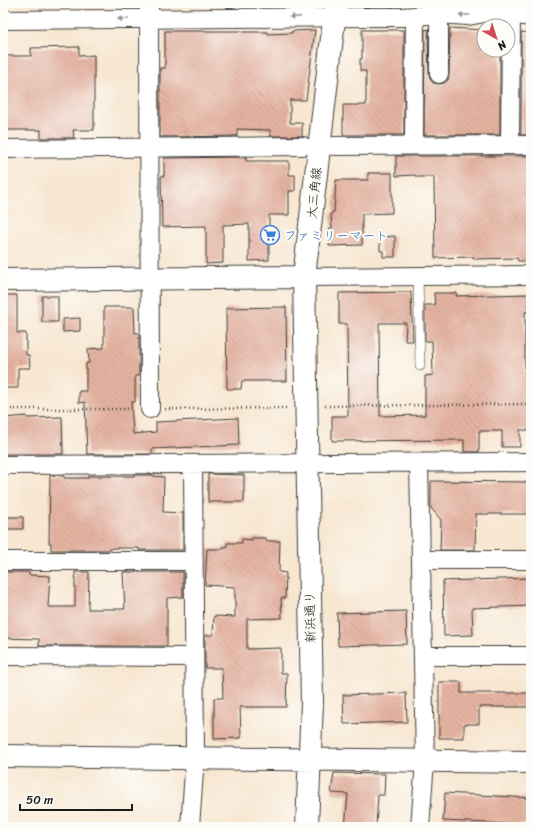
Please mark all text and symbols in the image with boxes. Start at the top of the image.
one-way arrow [457,12,470,18]
one-way arrow [288,14,301,20]
one-way arrow [116,16,129,22]
north arrow [476,18,516,58]
text: N [493,35,512,55]
street label: 大三角線 [300,165,328,220]
supermarket icon: ファミリーマート [259,224,281,246]
place label: ファミリーマート [284,224,388,247]
street label: 新浜通り [298,591,322,643]
scale bar [20,786,132,812]
text: 50 m [26,789,53,811]

